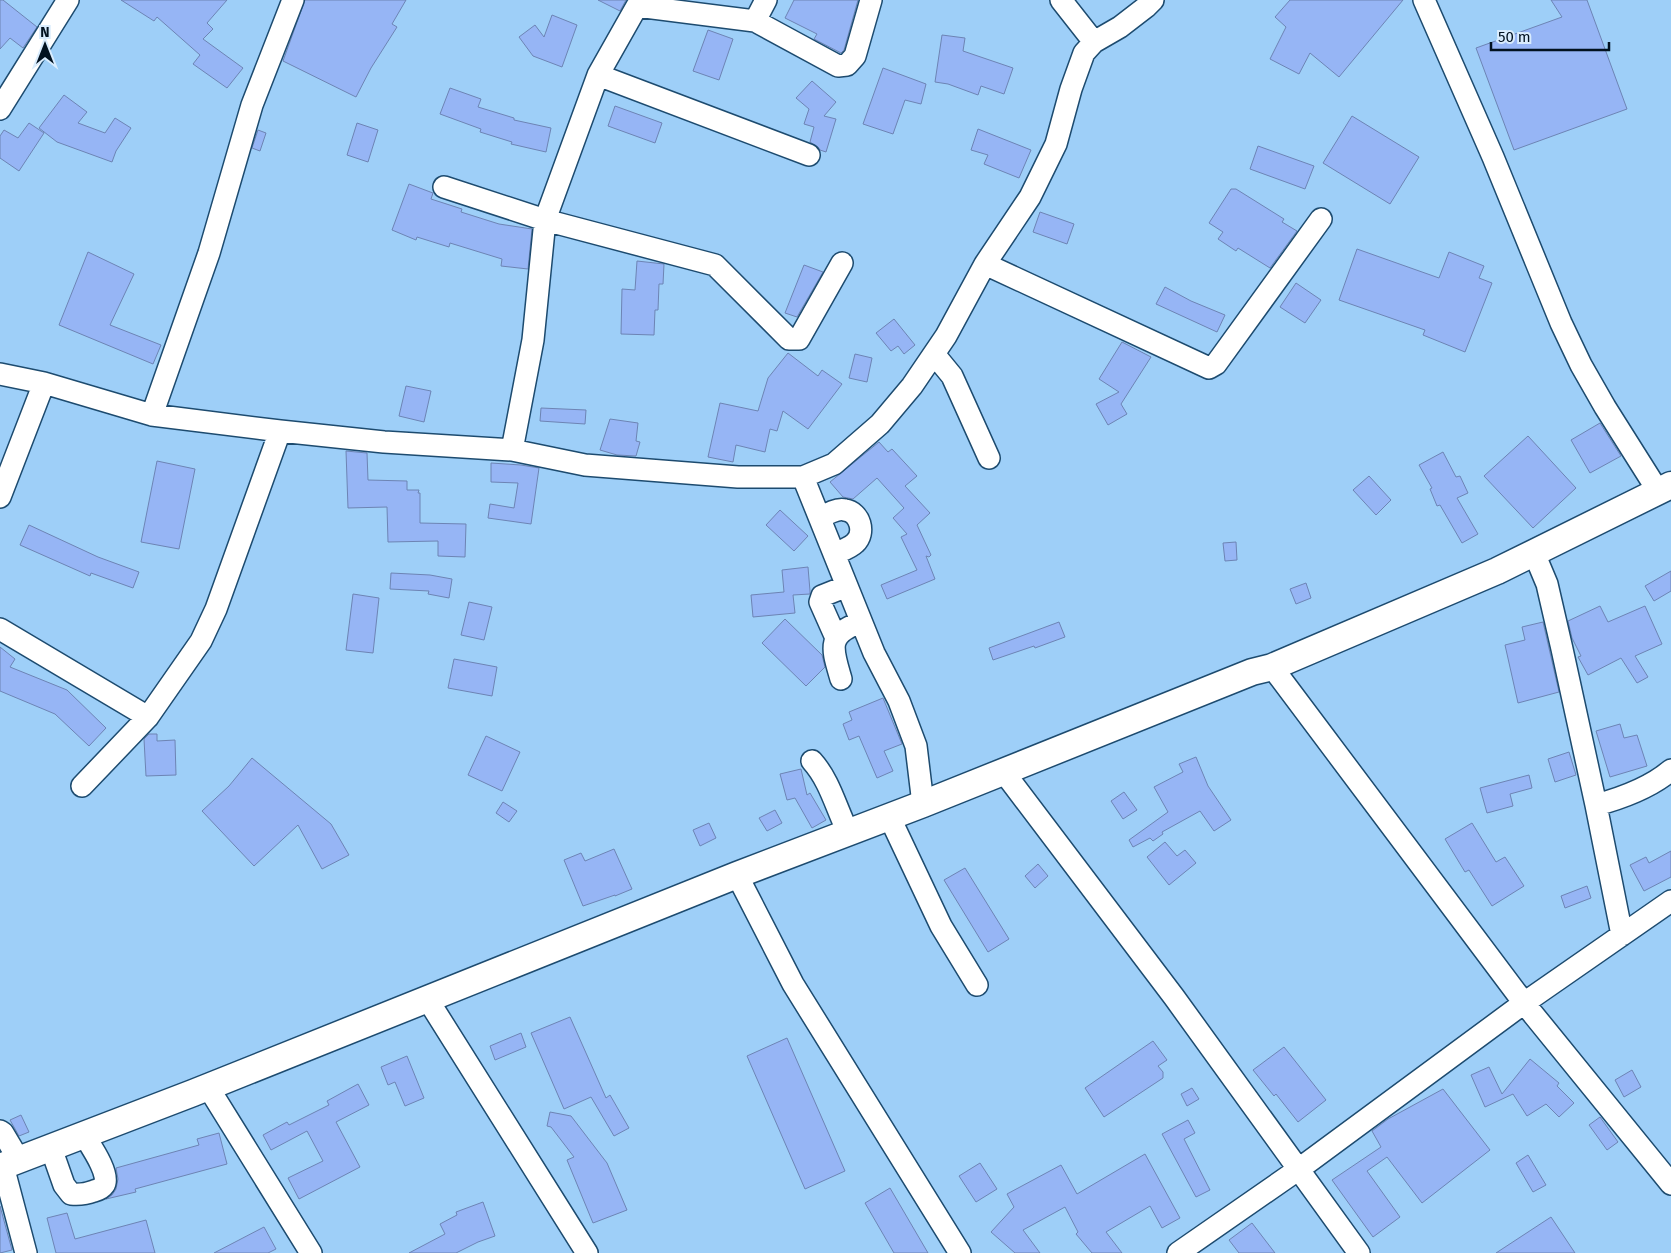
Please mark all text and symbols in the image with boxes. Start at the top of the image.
north arrow [20,20,70,70]
scale bar [1491,20,1608,52]
text: N [40,24,50,41]
text: 50 m [1498,28,1531,46]

